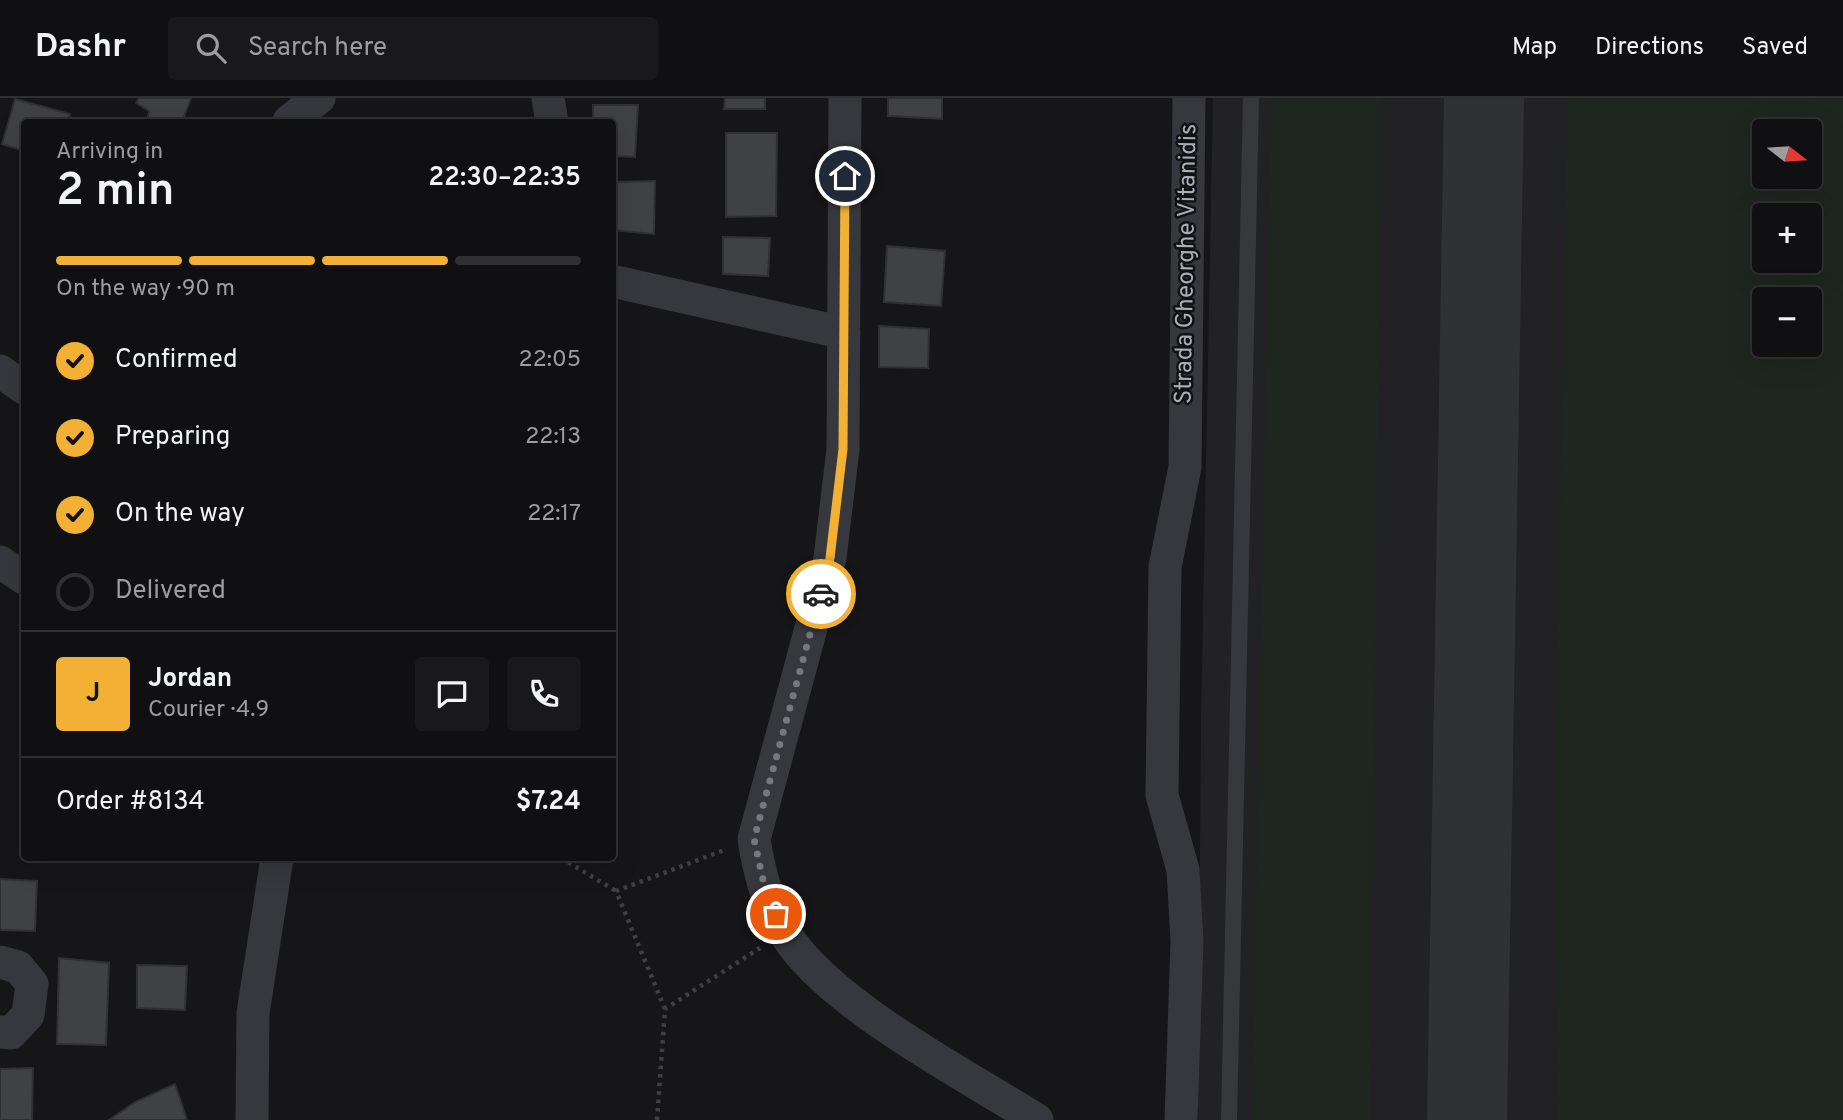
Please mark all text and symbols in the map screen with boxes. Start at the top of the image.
search box [168,17,658,80]
text: Dashr [35,27,126,69]
icon: search [192,29,230,67]
text: Search here [248,32,387,65]
text: Map [1512,33,1557,63]
text: Directions [1595,33,1704,63]
text: Saved [1742,33,1808,63]
north arrow [1752,119,1822,189]
map controls [1752,119,1822,357]
street label: Strada Gheorghe Vitanidis [1170,124,1204,404]
text: Arriving in [56,138,163,167]
pin [815,146,875,206]
icon: home [826,157,864,195]
text: 22:30–22:35 [428,162,581,195]
text: 2 min [56,163,175,222]
button: + [1752,203,1822,273]
text: On the way · 90 m [56,275,235,304]
button: − [1752,287,1822,357]
icon: check [56,342,94,380]
text: Confirmed [115,344,238,377]
text: 22:05 [519,346,581,375]
icon: check [56,419,94,457]
text: Preparing [115,421,230,454]
text: 22:13 [525,423,581,452]
icon: check [56,496,94,534]
text: On the way [115,498,245,531]
text: 22:17 [527,500,581,529]
courier [786,559,856,629]
text: Delivered [115,575,226,608]
icon: car [802,575,840,613]
button: chat [415,657,489,731]
button: phone [507,657,581,731]
text: Jordan [148,663,232,696]
text: J [86,678,100,711]
text: Courier · 4.9 [148,696,269,725]
text: Order #8134 [56,786,205,819]
text: $7.24 [516,786,581,819]
pin [746,884,806,944]
icon: bag [757,895,795,933]

